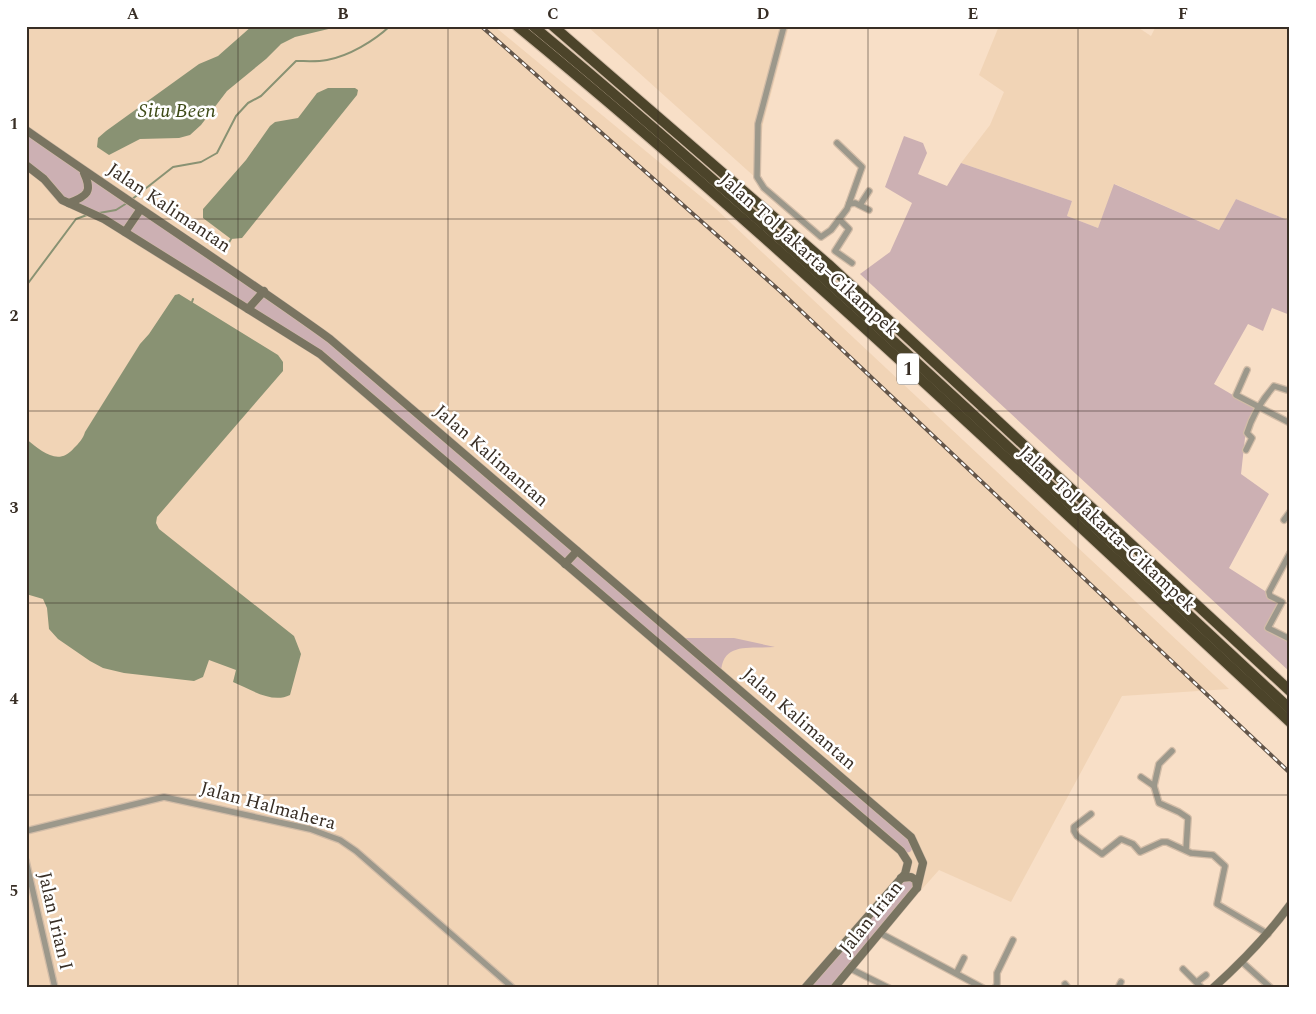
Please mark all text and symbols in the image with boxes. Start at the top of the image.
text: A [127,2,140,26]
text: B [337,2,349,26]
text: C [547,2,559,26]
text: D [757,2,770,26]
text: E [968,2,978,26]
text: F [1178,2,1188,26]
water label: Situ Been [138,96,216,126]
text: 1 [10,112,18,136]
street label: Jalan Kalimantan [101,156,237,260]
street label: Jalan Tol Jakarta–Cikampek [712,166,906,344]
text: 2 [10,304,19,328]
road number: 1 [897,354,919,384]
street label: Jalan Kalimantan [427,398,555,514]
street label: Jalan Tol Jakarta–Cikampek [1012,439,1203,620]
text: 3 [10,496,19,520]
street label: Jalan Kalimantan [735,661,863,777]
text: 4 [10,687,19,711]
street label: Jalan Halmahera [197,774,340,838]
street label: Jalan Irian I [30,869,80,973]
street label: Jalan Irian [832,875,910,961]
text: 5 [10,879,18,903]

